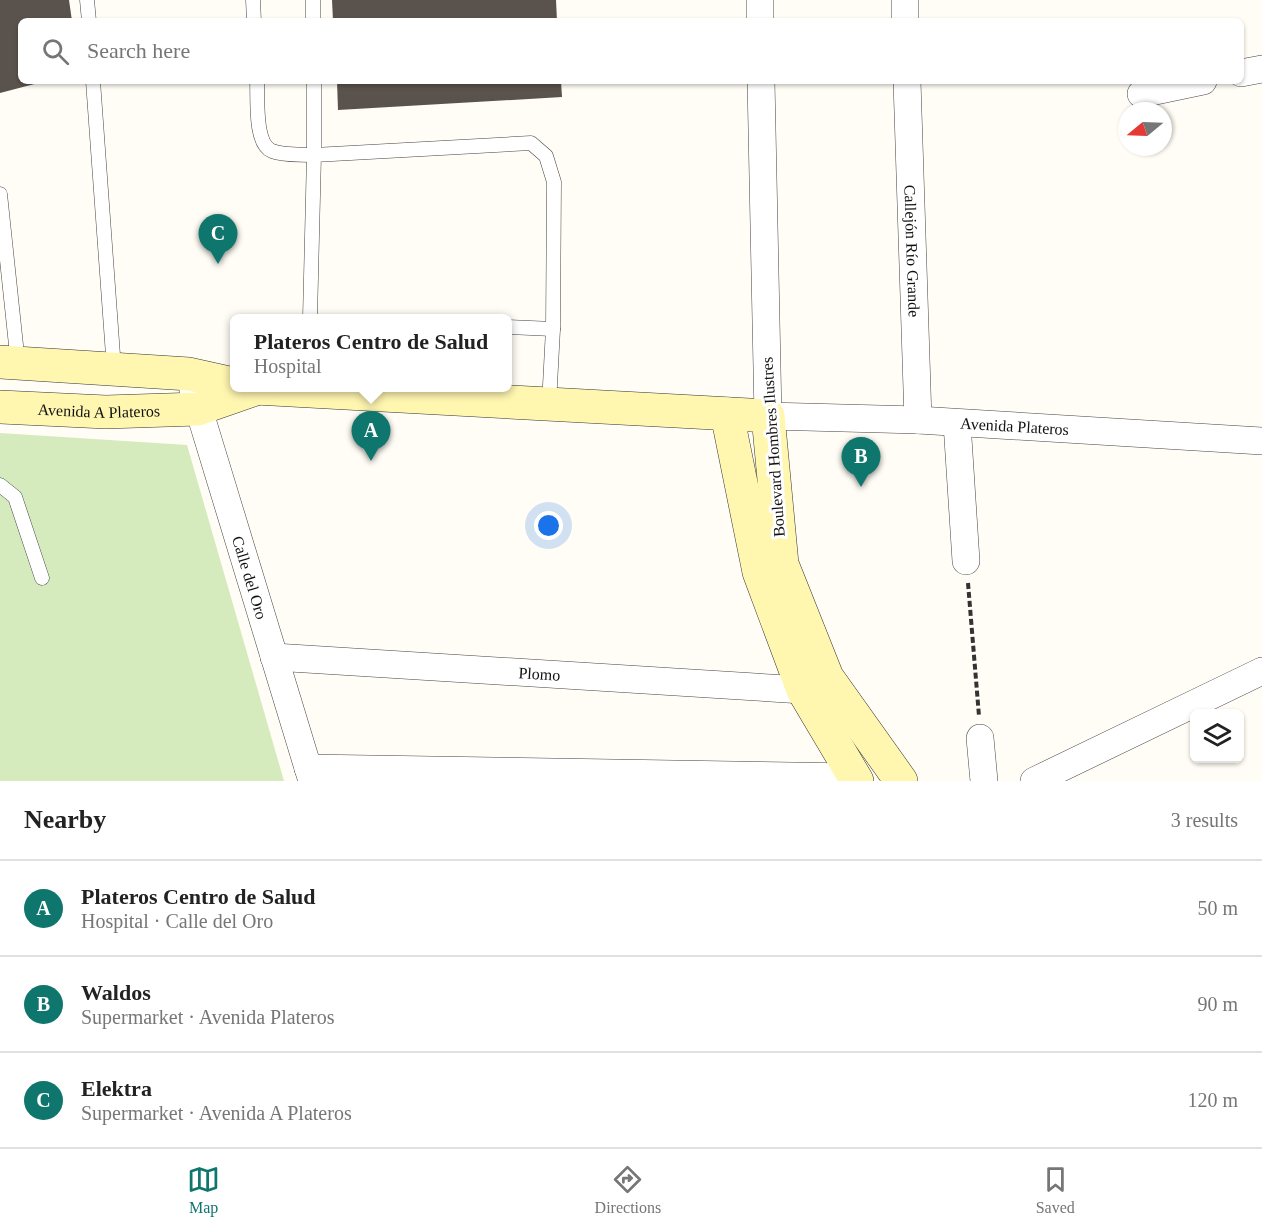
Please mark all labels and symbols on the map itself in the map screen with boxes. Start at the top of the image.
north arrow [1118,102,1172,156]
street label: Callejón Río Grande [902,184,923,317]
pin: C [198,214,238,264]
street label: Boulevard Hombres Ilustres [758,356,788,538]
street label: Avenida A Plateros [37,400,160,421]
pin: A [352,412,391,461]
street label: Avenida Plateros [960,414,1069,438]
pin: B [842,438,880,487]
your location [534,511,563,540]
street label: Calle del Oro [229,534,271,621]
street label: Plomo [518,664,561,683]

